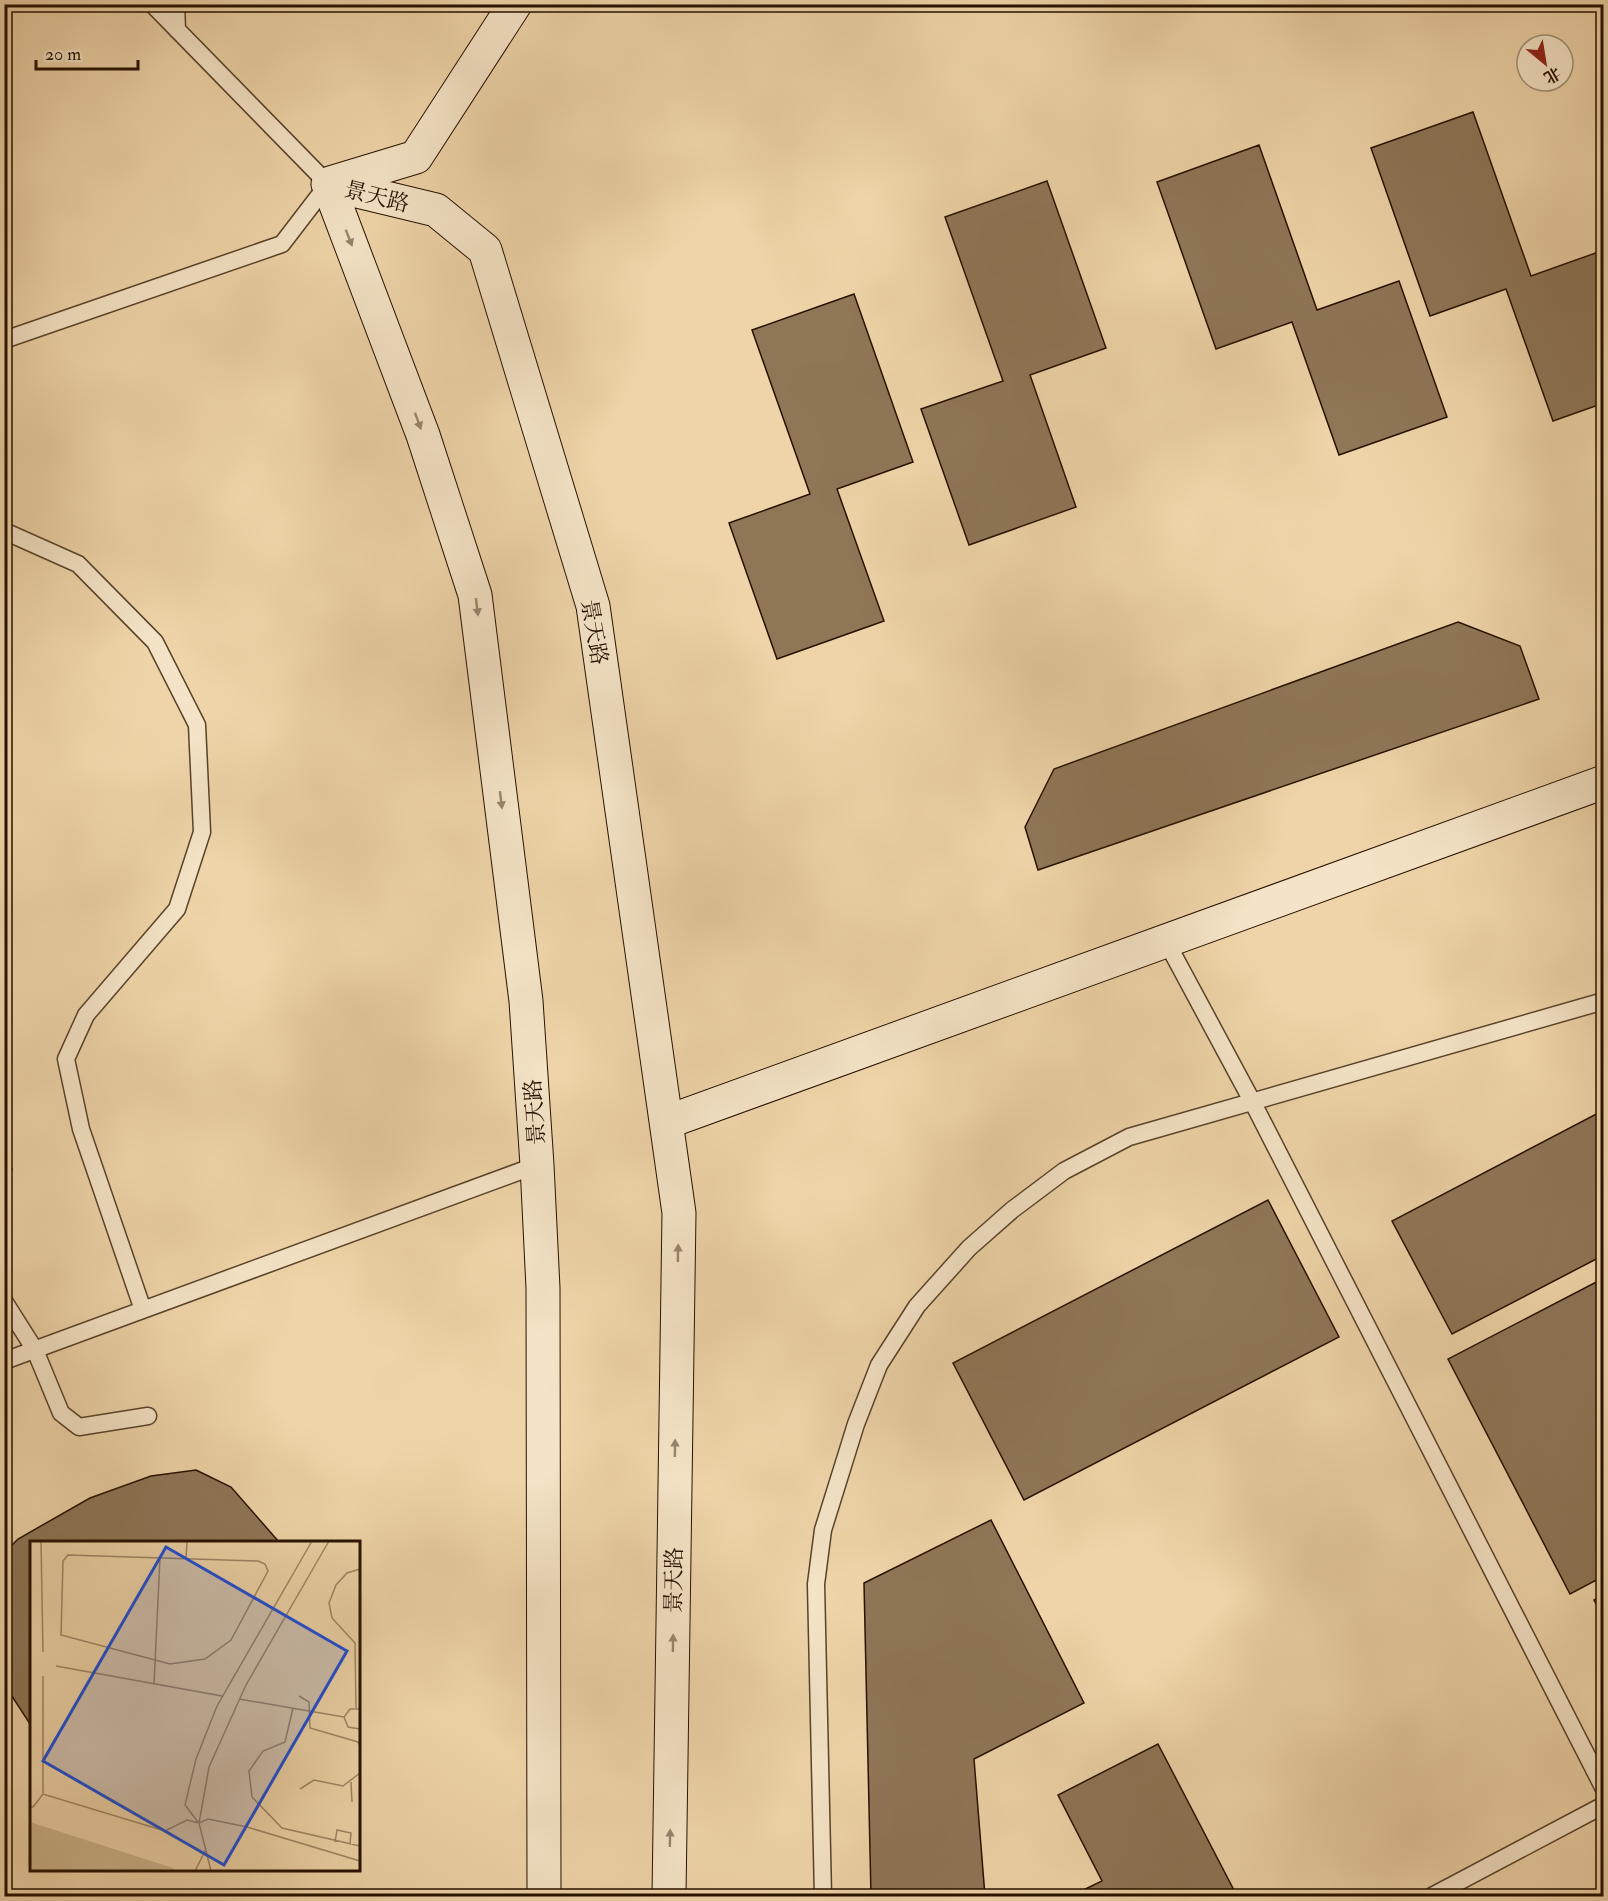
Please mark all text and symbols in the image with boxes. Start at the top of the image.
scale bar [36,33,138,71]
north arrow [1515,33,1575,93]
text: 20 m [45,43,81,66]
text: 北 [1540,62,1564,88]
street label: 景天路 [341,175,412,219]
one-way arrow [345,229,355,247]
one-way arrow [414,412,423,430]
one-way arrow [472,597,481,616]
street label: 景天路 [574,597,614,667]
one-way arrow [496,791,505,810]
street label: 景天路 [519,1078,551,1146]
one-way arrow [673,1244,683,1263]
one-way arrow [670,1439,680,1458]
inset map [30,1541,360,1871]
street label: 景天路 [659,1547,689,1613]
one-way arrow [668,1634,677,1653]
one-way arrow [665,1829,675,1848]

